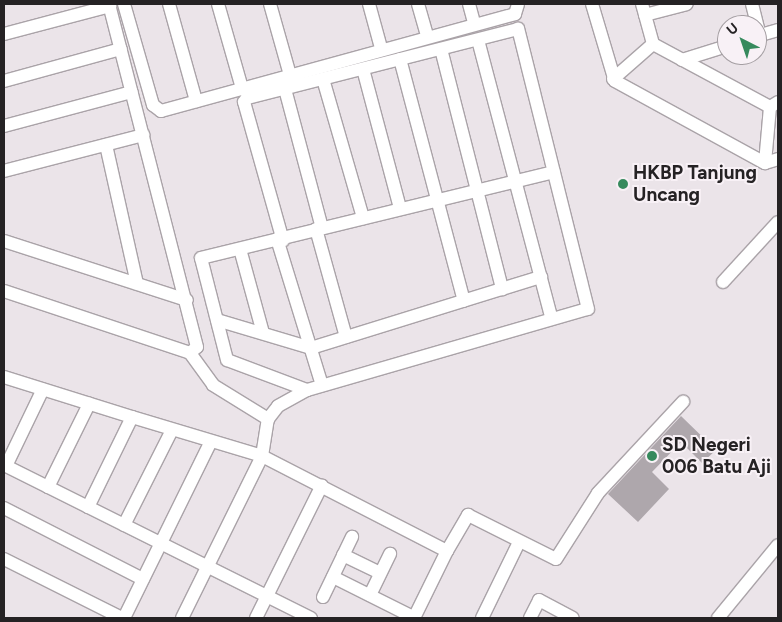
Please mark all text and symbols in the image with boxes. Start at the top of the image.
north arrow [717,15,767,65]
text: U [723,19,742,39]
place label: HKBP Tanjung Uncang [633,162,757,206]
marker: HKBP Tanjung Uncang [617,178,629,190]
place label: SD Negeri 006 Batu Aji [662,434,771,478]
marker: SD Negeri 006 Batu Aji [646,450,658,462]

